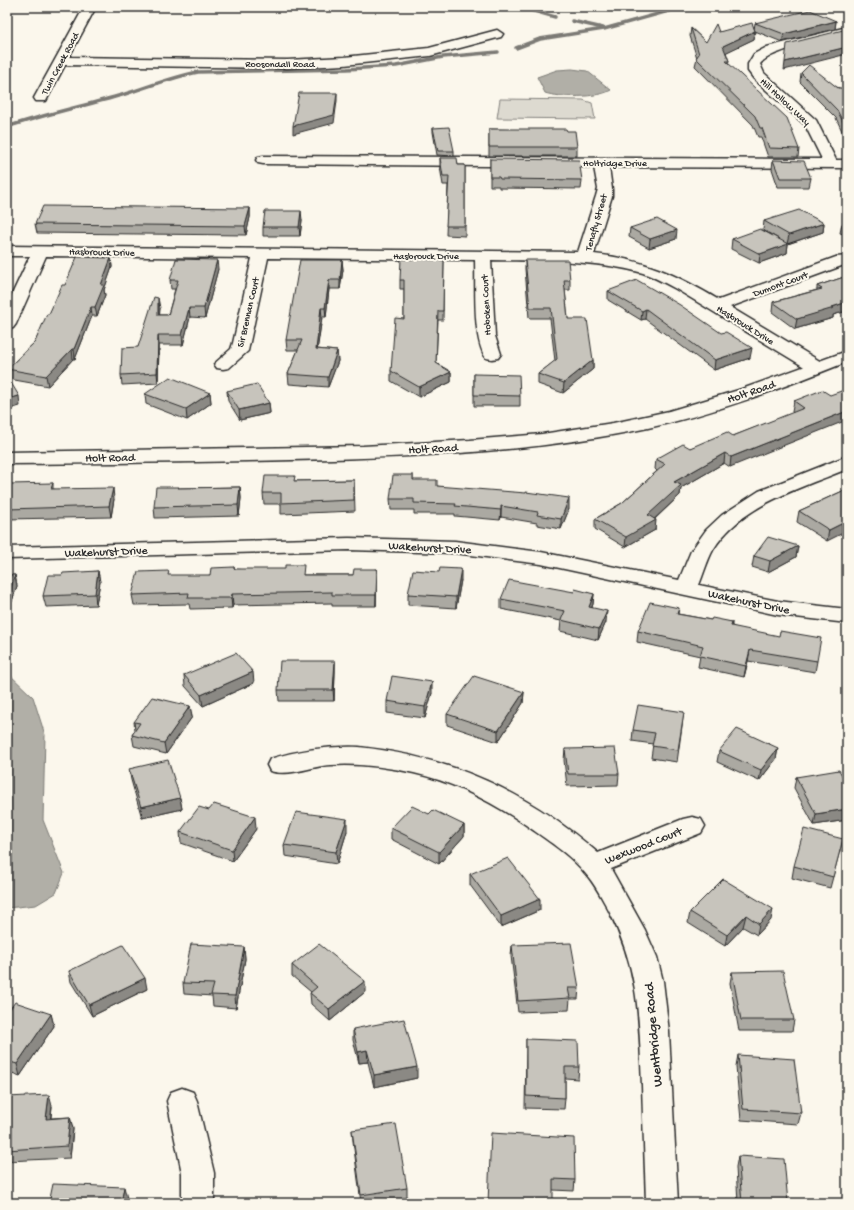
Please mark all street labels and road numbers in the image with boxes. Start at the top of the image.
street label: Twin Creek Road [39,30,83,98]
street label: Roosondall Road [245,59,316,71]
street label: Hill Hollow Way [757,76,812,129]
street label: Holtridge Drive [583,158,648,170]
street label: Tenafly Street [583,192,611,253]
street label: Hasbrouck Drive [69,246,136,260]
street label: Hasbrouck Drive [393,251,460,263]
street label: Dumont Court [751,269,811,301]
street label: Hoboken Court [479,273,495,336]
street label: Sir Brennan Court [235,275,263,349]
street label: Hasbrouck Drive [714,303,777,349]
street label: Holt Road [726,378,778,408]
street label: Holt Road [408,442,459,458]
street label: Holt Road [85,452,136,466]
street label: Wakehurst Drive [388,540,473,558]
street label: Wakehurst Drive [64,545,149,561]
street label: Wakehurst Drive [707,587,791,619]
street label: Wexwood Court [603,825,685,869]
street label: Wentbridge Road [641,980,667,1087]

